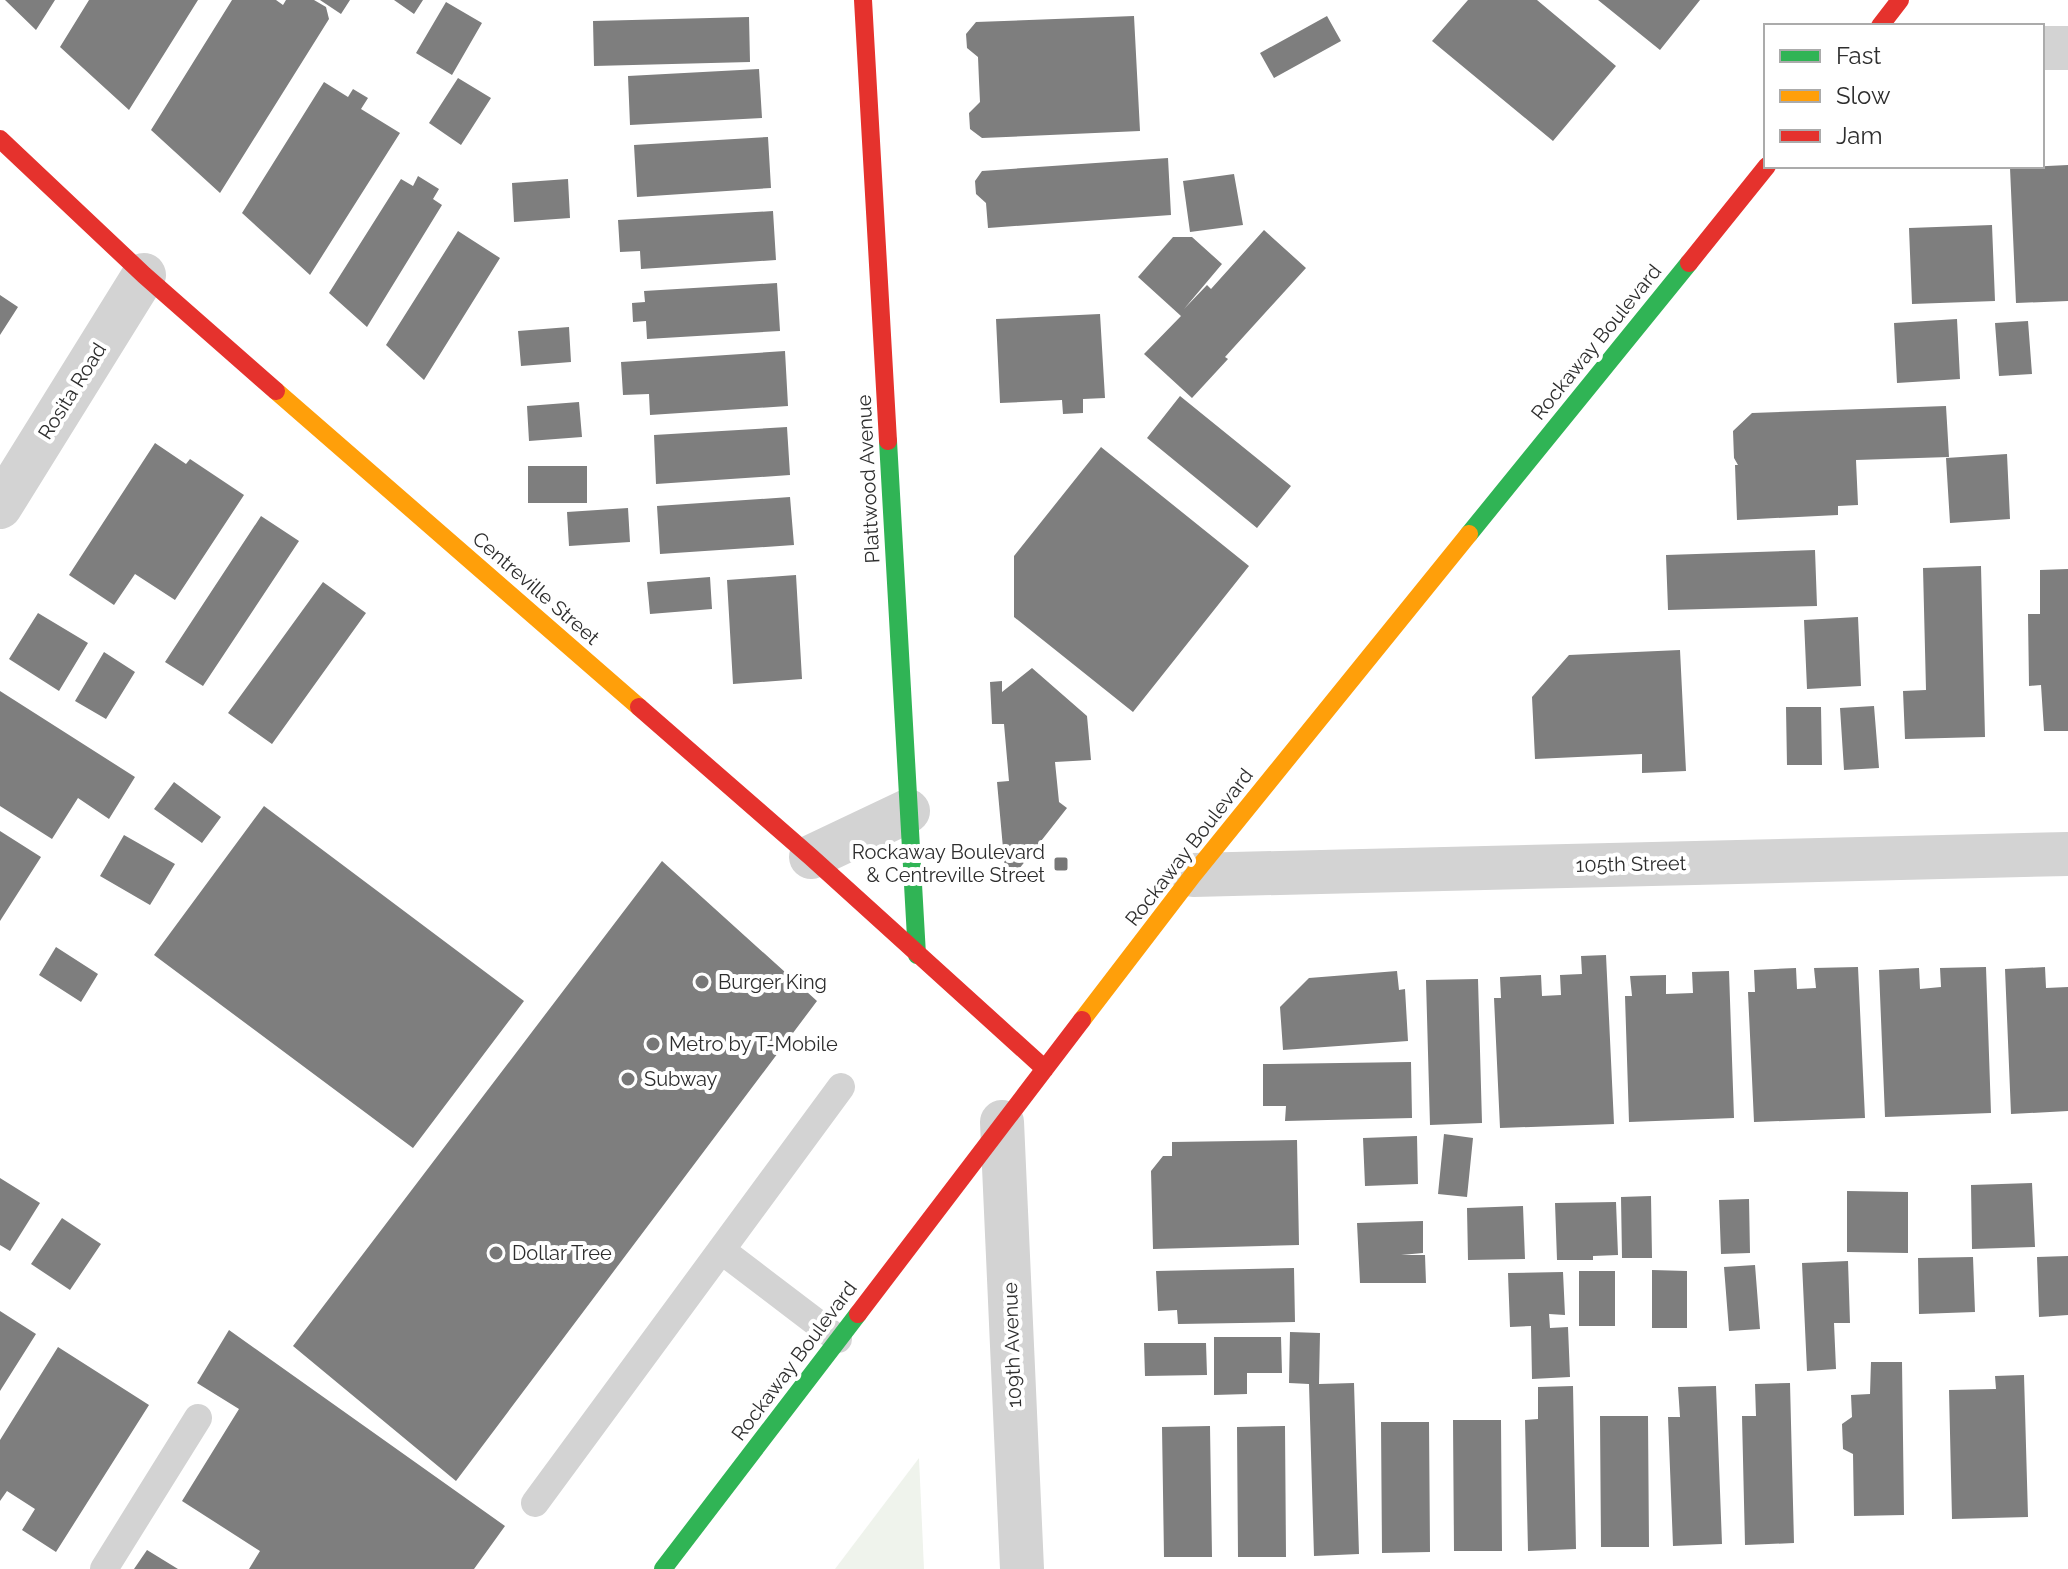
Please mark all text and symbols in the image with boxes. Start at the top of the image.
legend [1764,24,2044,168]
text: Fast [1836,41,1881,70]
text: Slow [1836,81,1891,110]
text: Jam [1836,121,1882,150]
street label: Rockaway Boulevard [1526,259,1666,425]
street label: Rosita Road [33,338,111,444]
street label: Plattwood Avenue [852,394,884,564]
street label: Centreville Street [468,526,604,650]
street label: Rockaway Boulevard [1120,763,1258,931]
place label: Rockaway Boulevard & Centreville Street [852,840,1045,887]
street label: 105th Street [1575,851,1687,877]
marker: Rockaway Boulevard & Centreville Street [1052,855,1070,873]
place label: Burger King [718,970,827,994]
marker: Burger King [693,973,711,991]
place label: Metro by T-Mobile [669,1032,838,1056]
marker: Metro by T-Mobile [644,1035,662,1053]
place label: Subway [644,1067,718,1091]
marker: Subway [619,1070,637,1088]
place label: Dollar Tree [512,1241,612,1265]
marker: Dollar Tree [487,1244,505,1262]
street label: Rockaway Boulevard [726,1277,862,1445]
street label: 109th Avenue [998,1282,1026,1408]

